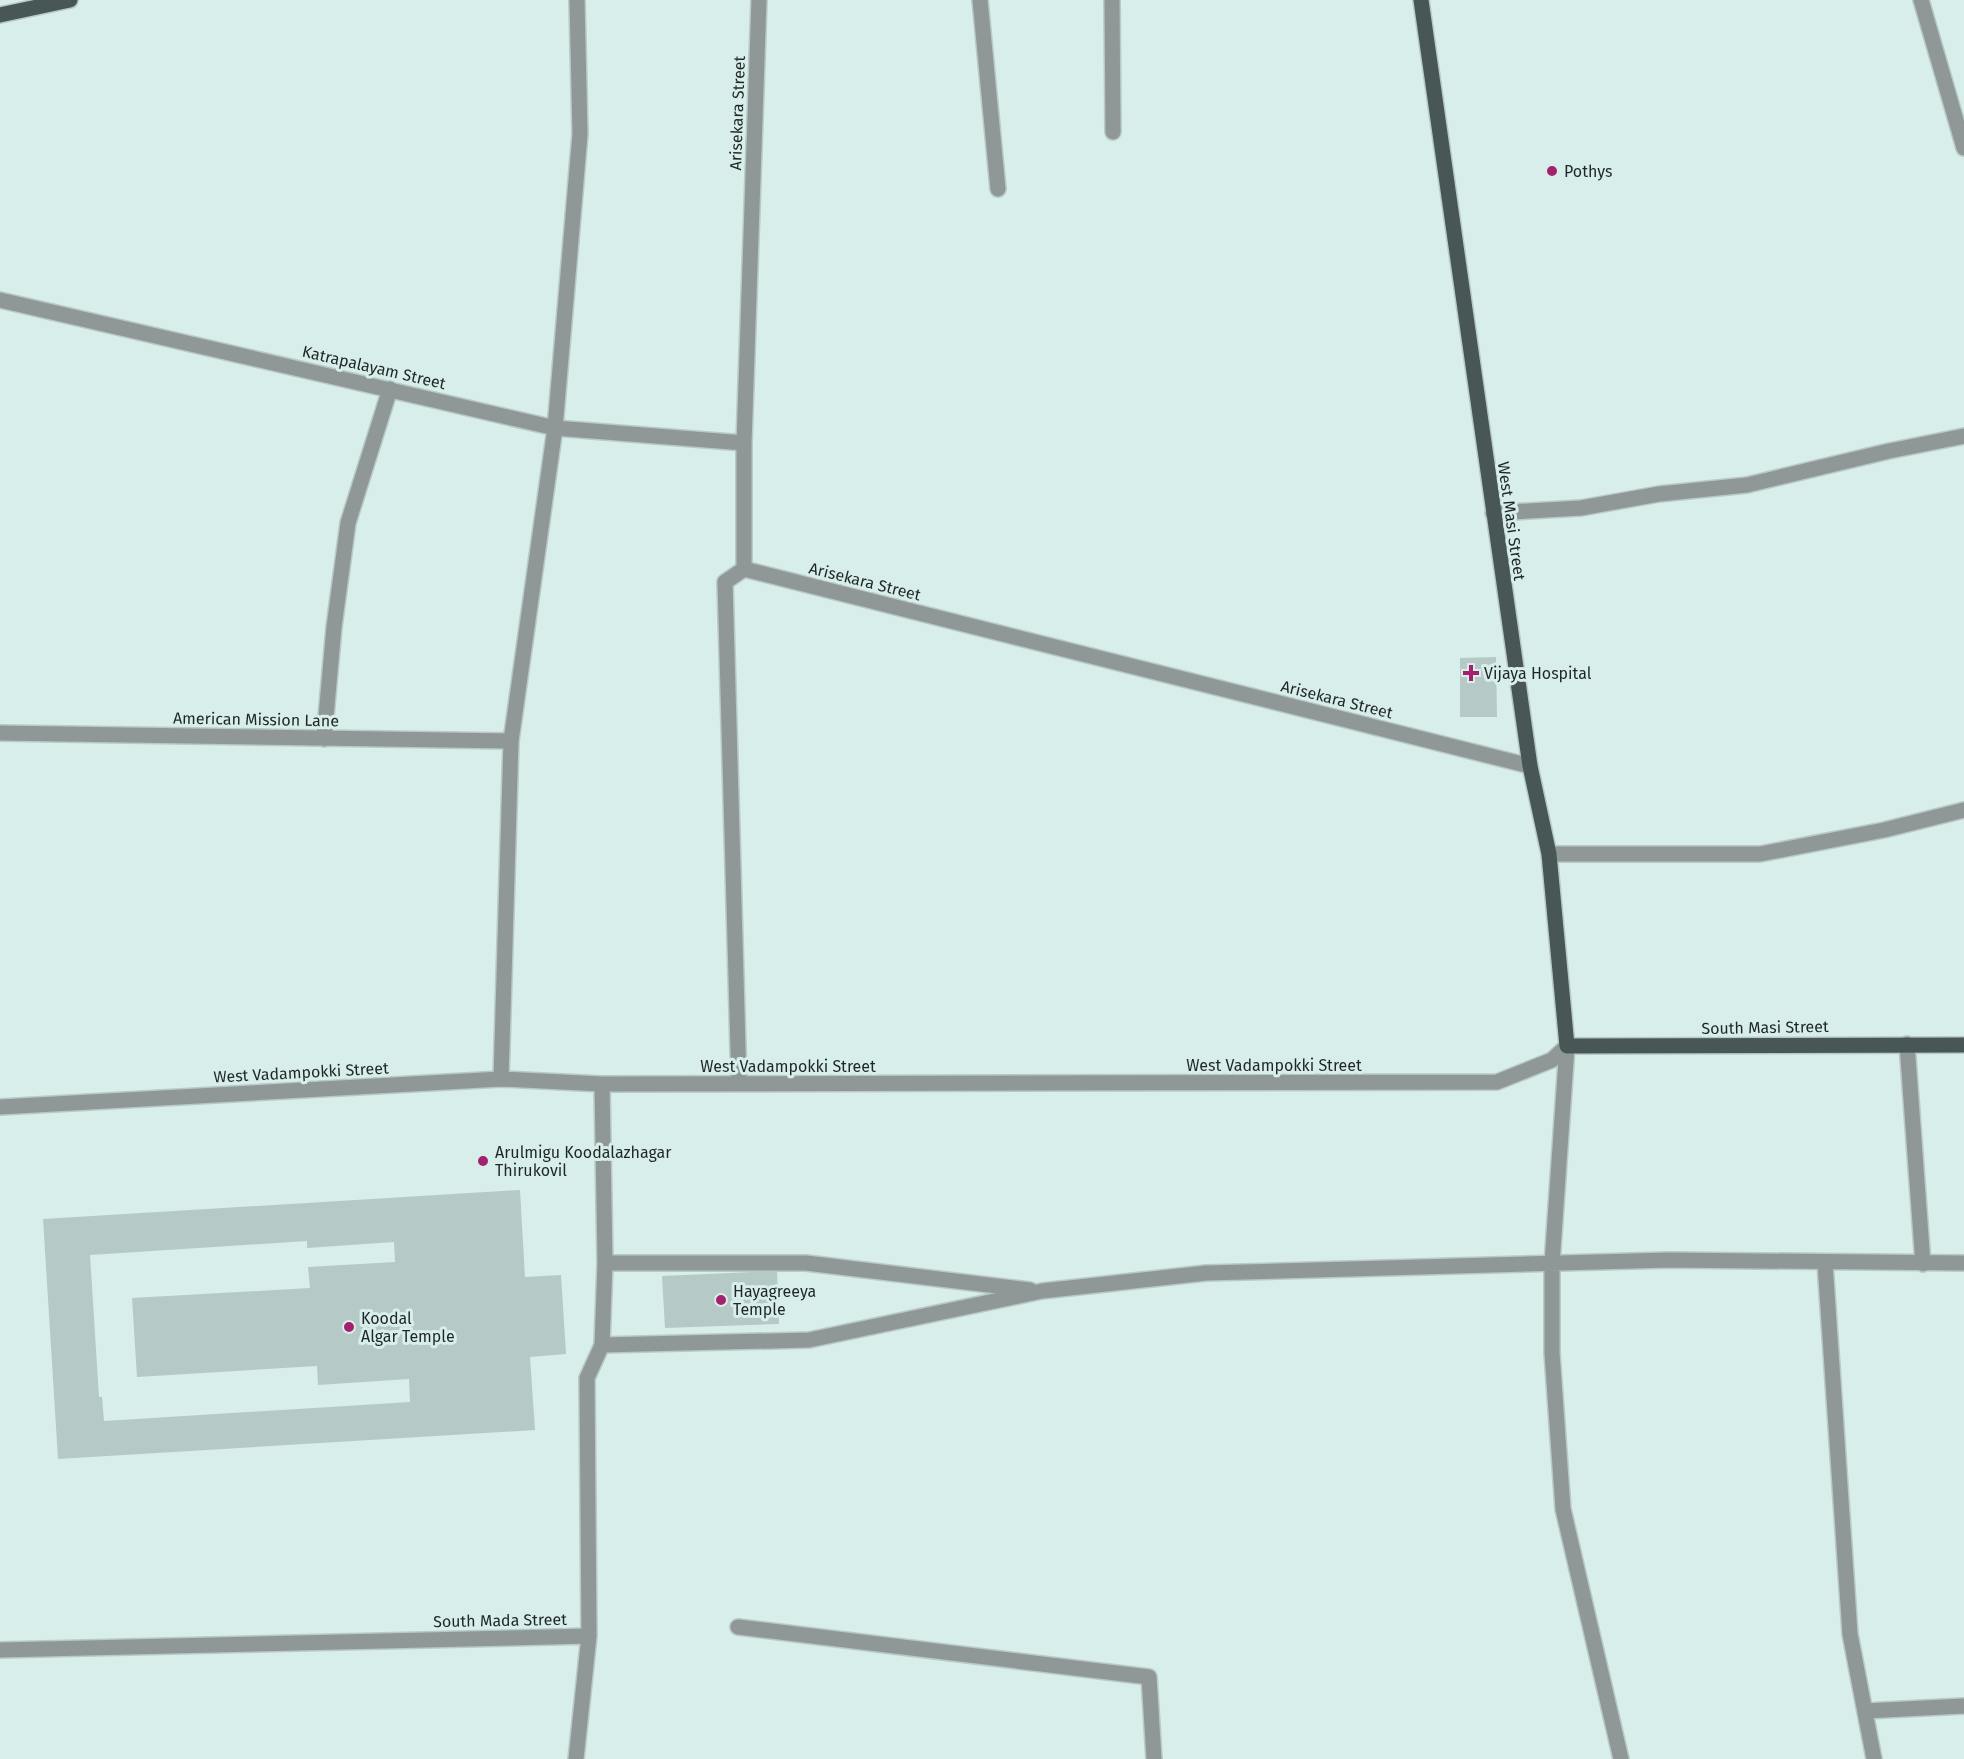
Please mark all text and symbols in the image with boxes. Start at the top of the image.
street label: Arisekara Street [726,55,749,171]
place label: Pothys [1564,162,1612,181]
marker: Pothys [1545,164,1559,178]
street label: Katrapalayam Street [300,342,448,393]
street label: West Masi Street [1494,460,1529,582]
street label: Arisekara Street [807,558,923,605]
marker: Vijaya Hospital [1462,664,1480,682]
place label: Vijaya Hospital [1484,664,1592,683]
street label: Arisekara Street [1279,676,1395,723]
street label: American Mission Lane [173,709,339,730]
street label: South Masi Street [1701,1017,1829,1038]
street label: West Vadampokki Street [1186,1056,1362,1075]
street label: West Vadampokki Street [700,1057,876,1076]
street label: West Vadampokki Street [213,1058,389,1087]
place label: Arulmigu Koodalazhagar Thirukovil [495,1143,672,1180]
marker: Arulmigu Koodalazhagar Thirukovil [476,1154,490,1168]
place label: Hayagreeya Temple [733,1282,816,1319]
marker: Hayagreeya Temple [714,1293,728,1307]
place label: Koodal Algar Temple [361,1309,455,1346]
marker: Koodal Algar Temple [342,1320,356,1334]
street label: South Mada Street [433,1610,567,1631]

